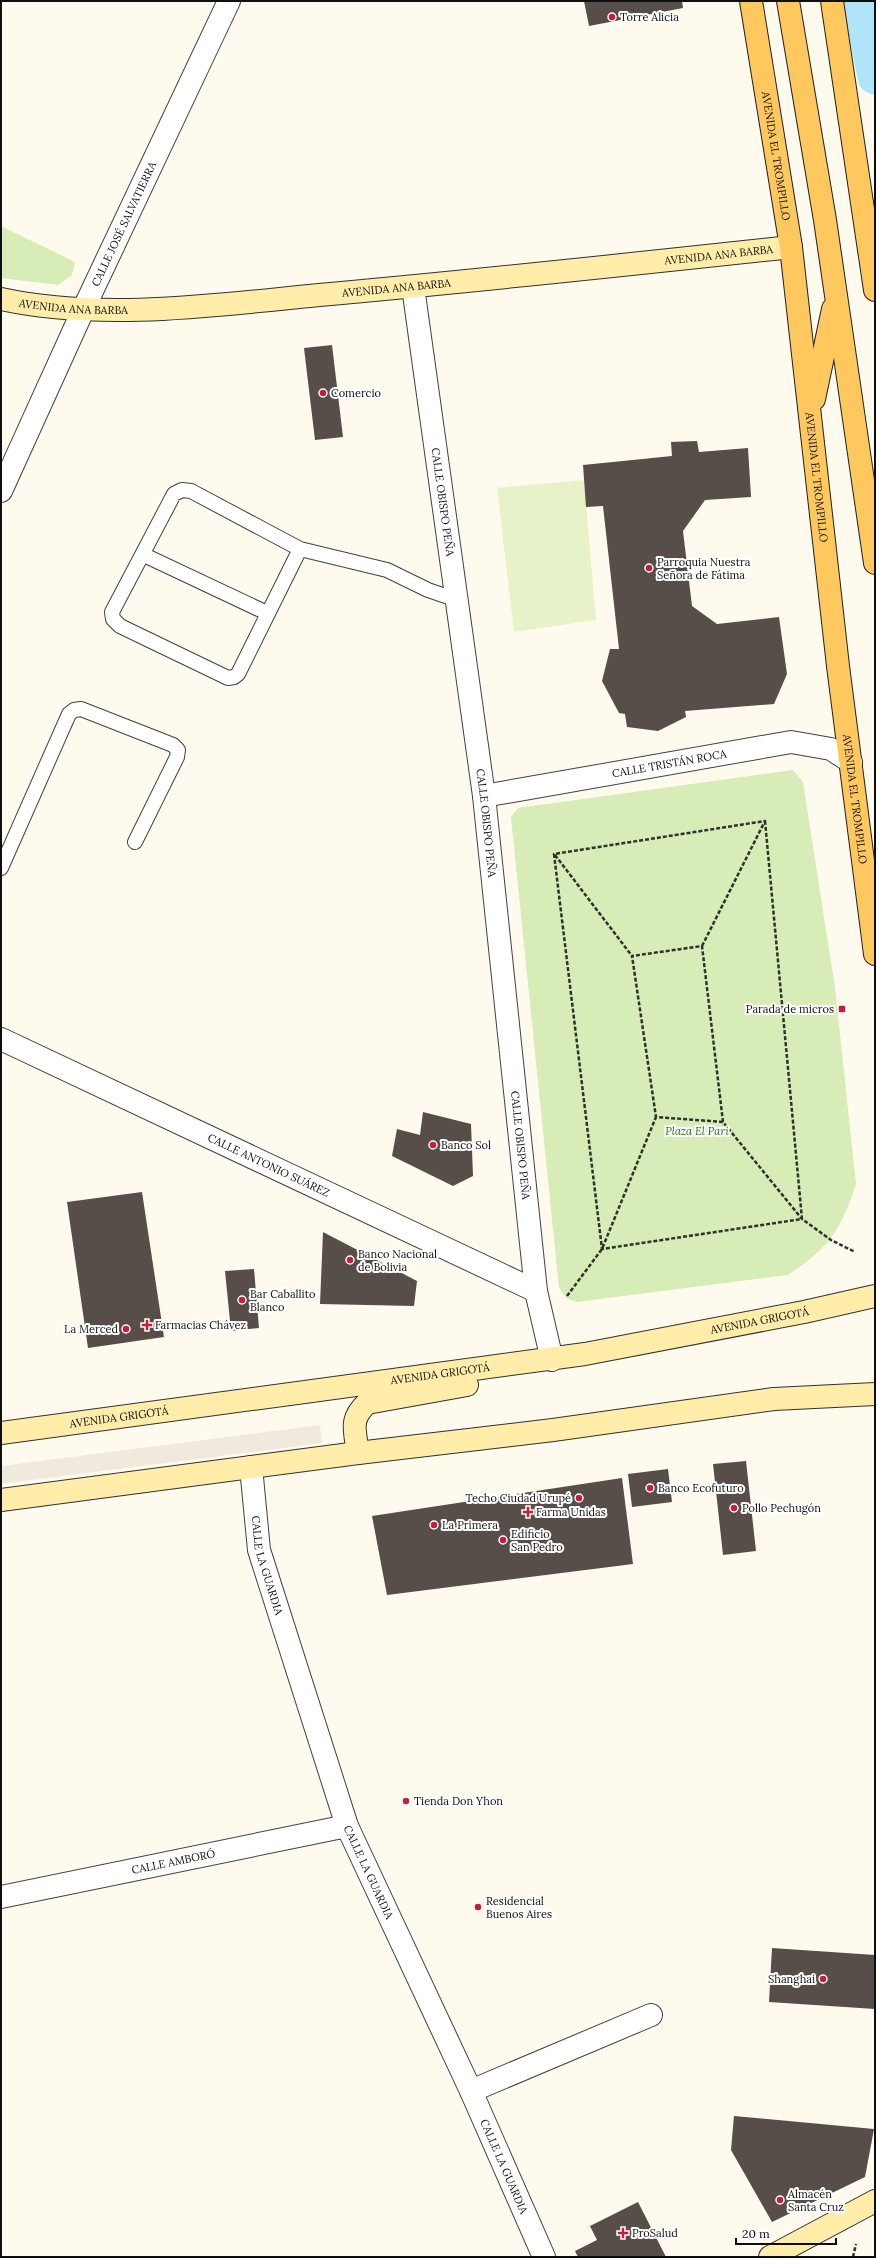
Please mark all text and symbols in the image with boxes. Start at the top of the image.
place label: Torre Alicia [620,10,679,24]
marker: Torre Alicia [607,12,617,22]
street label: AVENIDA EL TROMPILLO [759,89,794,222]
street label: CALLE JOSÉ SALVATIERRA [88,158,160,289]
street label: AVENIDA ANA BARBA [663,242,775,268]
street label: AVENIDA ANA BARBA [340,276,452,300]
street label: AVENIDA ANA BARBA [17,295,129,317]
place label: Comercio [331,386,381,400]
marker: Comercio [318,388,328,398]
street label: AVENIDA EL TROMPILLO [802,411,831,543]
street label: CALLE OBISPO PEÑA [428,447,458,558]
place label: Parroquia Nuestra Señora de Fátima [657,555,751,582]
marker: Parroquia Nuestra Señora de Fátima [644,563,654,573]
street label: AVENIDA EL TROMPILLO [840,732,870,865]
street label: CALLE TRISTÁN ROCA [611,746,729,780]
street label: CALLE OBISPO PEÑA [473,768,500,879]
place label: Parada de micros [746,1002,834,1016]
marker: Parada de micros [837,1004,847,1014]
street label: CALLE OBISPO PEÑA [508,1090,533,1201]
park label: Plaza El Pari [665,1124,729,1138]
street label: CALLE ANTONIO SUÁREZ [206,1130,332,1200]
place label: Banco Sol [441,1138,491,1152]
marker: Banco Sol [428,1140,438,1150]
place label: Banco Nacional de Bolivia [358,1247,437,1274]
marker: Banco Nacional de Bolivia [345,1255,355,1265]
place label: Bar Caballito Blanco [250,1287,316,1314]
marker: Bar Caballito Blanco [237,1295,247,1305]
street label: AVENIDA GRIGOTÁ [708,1304,811,1337]
place label: Farmacias Chávez [155,1318,246,1332]
marker: Farmacias Chávez [142,1320,152,1330]
place label: La Merced [64,1322,118,1336]
marker: La Merced [121,1324,131,1334]
street label: AVENIDA GRIGOTÁ [389,1360,492,1387]
street label: AVENIDA GRIGOTÁ [68,1403,170,1431]
place label: Banco Ecofuturo [658,1481,744,1495]
marker: Banco Ecofuturo [645,1483,655,1493]
place label: Techo Ciudad Urupé [466,1491,571,1505]
marker: Techo Ciudad Urupé [574,1493,584,1503]
place label: Pollo Pechugón [742,1501,821,1515]
marker: Pollo Pechugón [729,1503,739,1513]
place label: Farma Unidas [536,1505,606,1519]
marker: Farma Unidas [523,1507,533,1517]
street label: CALLE LA GUARDIA [249,1515,287,1618]
place label: La Primera [442,1518,498,1532]
marker: La Primera [429,1520,439,1530]
place label: Edificio San Pedro [511,1527,563,1554]
marker: Edificio San Pedro [498,1535,508,1545]
place label: Tienda Don Yhon [414,1794,503,1808]
marker: Tienda Don Yhon [401,1796,411,1806]
street label: CALLE LA GUARDIA [341,1823,397,1922]
street label: CALLE AMBORÓ [130,1846,217,1877]
place label: Residencial Buenos Aires [486,1894,552,1921]
marker: Residencial Buenos Aires [473,1902,483,1912]
place label: Shanghai [768,1972,815,1986]
marker: Shanghai [818,1974,828,1984]
street label: CALLE LA GUARDIA [477,2117,532,2217]
place label: Almacén Santa Cruz [787,2187,844,2214]
marker: Almacén Santa Cruz [775,2195,785,2205]
scale bar [736,2220,836,2246]
place label: ProSalud [632,2226,678,2240]
text: 20 m [742,2226,770,2241]
marker: ProSalud [617,2227,629,2239]

